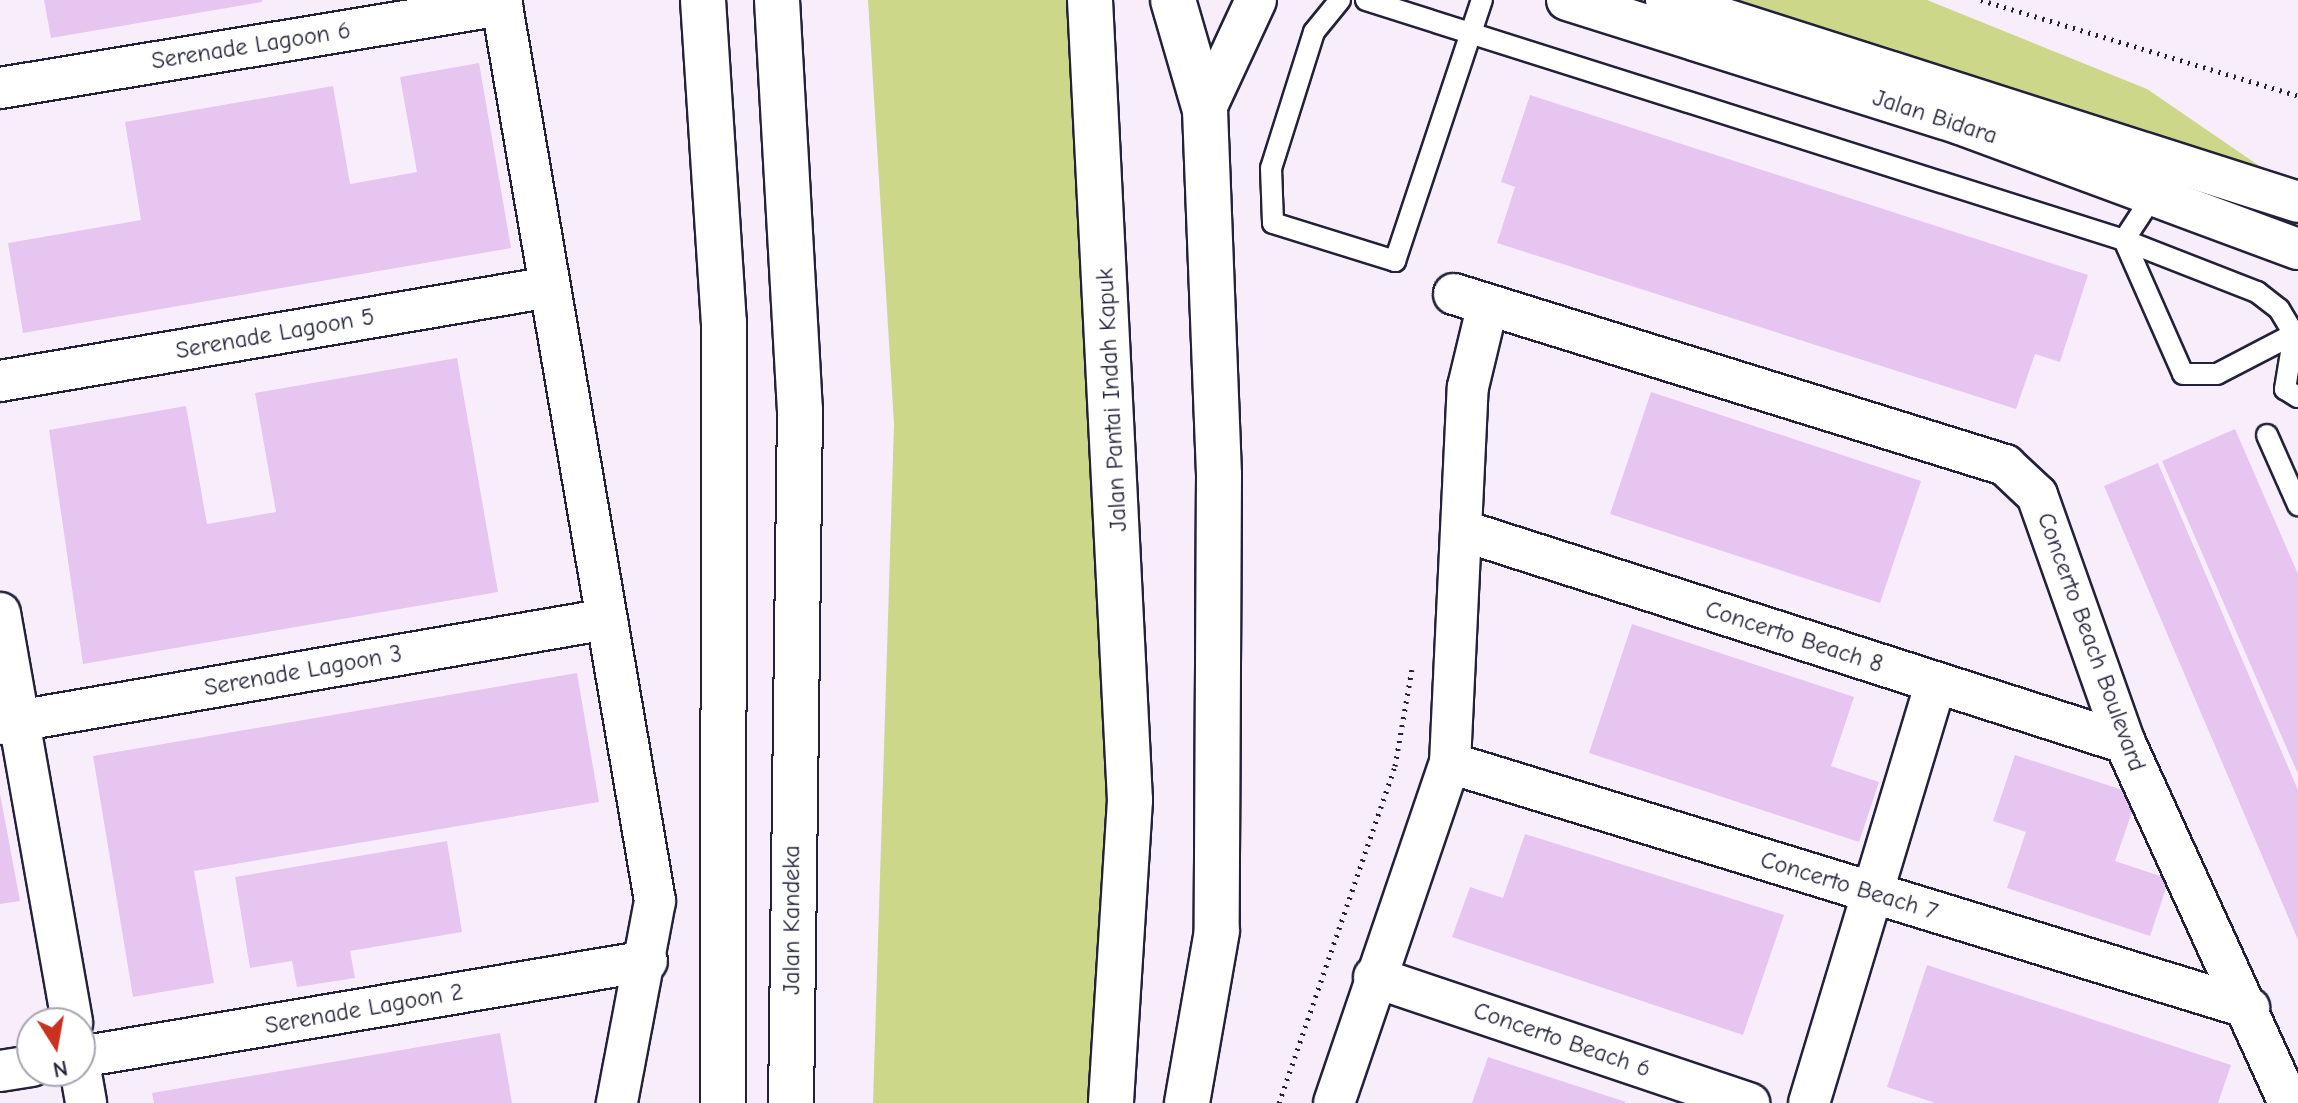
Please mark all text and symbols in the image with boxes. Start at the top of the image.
street label: Serenade Lagoon 6 [149,16,353,76]
street label: Jalan Bidara [1869,83,2001,151]
street label: Jalan Pantai Indah Kapuk [1091,268,1133,532]
street label: Serenade Lagoon 5 [173,302,377,366]
street label: Concerto Beach Boulevard [2031,509,2151,775]
street label: Concerto Beach 8 [1702,595,1886,679]
street label: Serenade Lagoon 3 [202,639,404,703]
street label: Jalan Kandeka [778,845,806,995]
street label: Concerto Beach 7 [1757,845,1941,927]
street label: Serenade Lagoon 2 [263,977,465,1041]
street label: Concerto Beach 6 [1470,996,1654,1084]
north arrow [16,1007,96,1087]
text: N [51,1054,70,1083]

